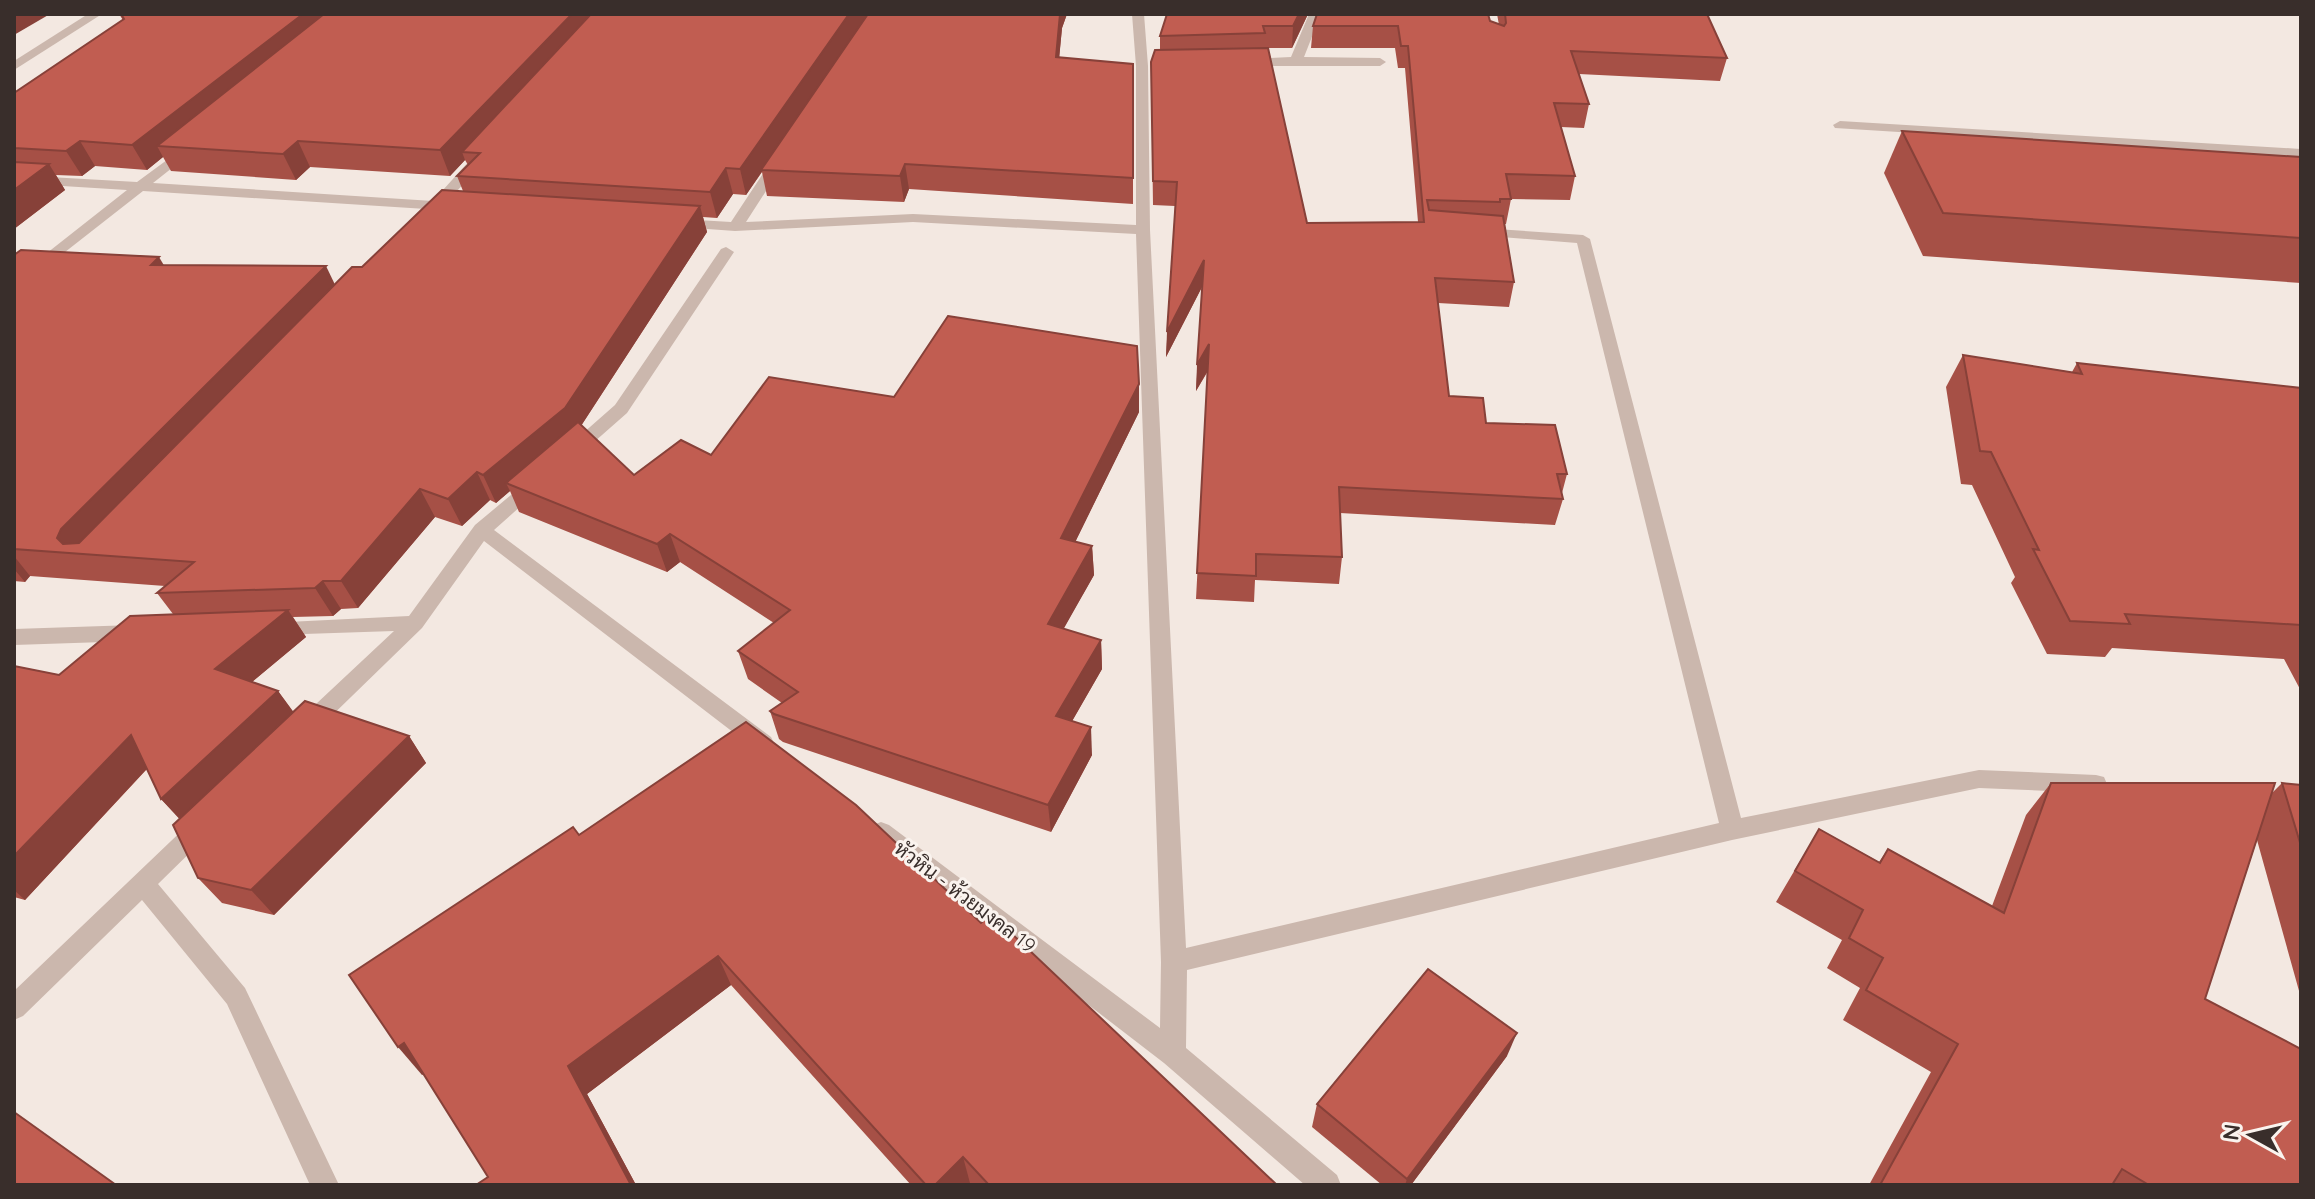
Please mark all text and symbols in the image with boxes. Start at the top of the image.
street label: หัวหิน - ห้วยมงคล 19 [890,835,1041,958]
north arrow [2211,1095,2291,1175]
text: N [2216,1122,2246,1142]

